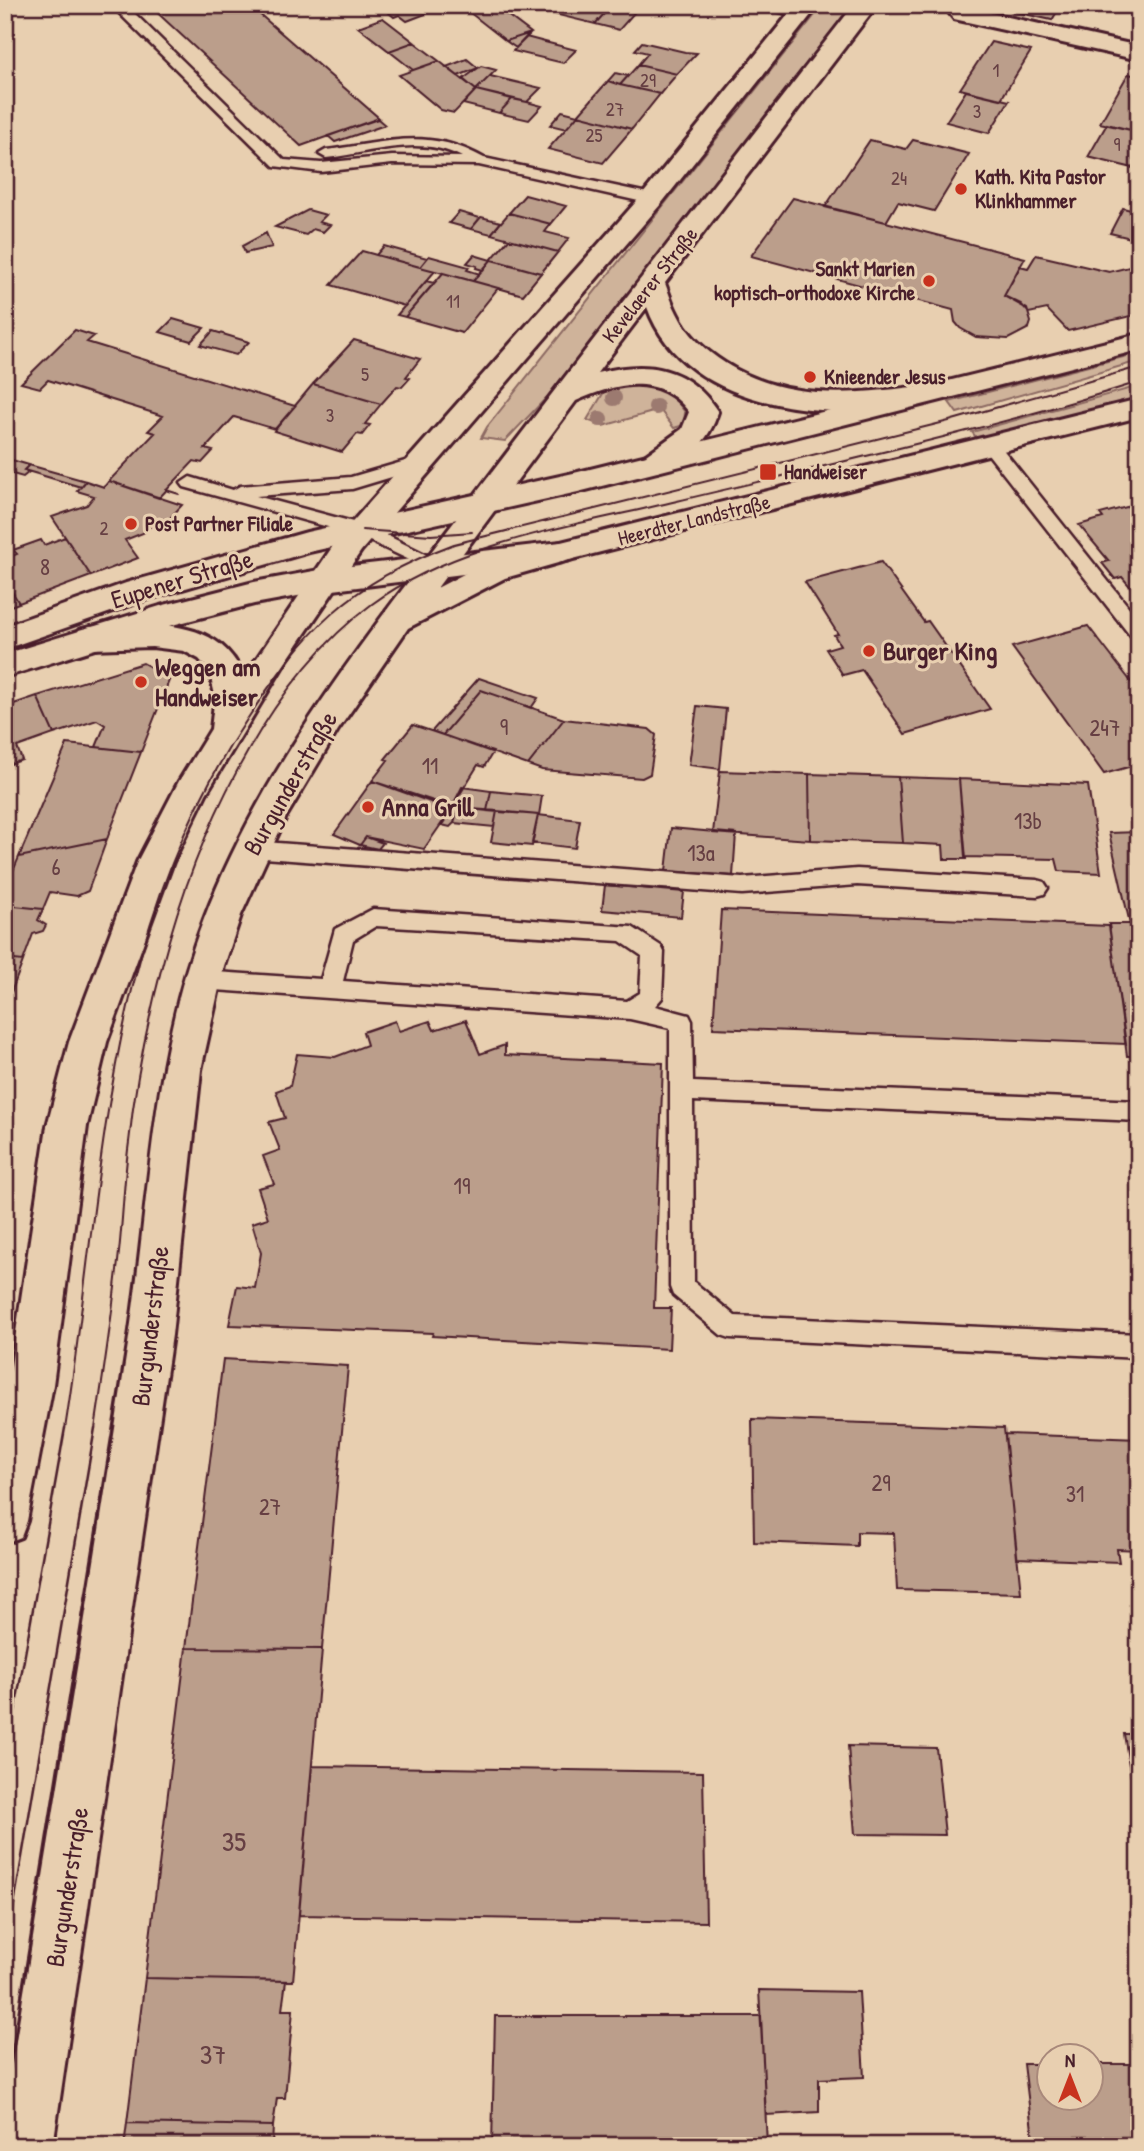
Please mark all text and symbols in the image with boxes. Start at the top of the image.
house number: 1 [993,57,1000,83]
house number: 29 [640,67,656,93]
house number: 27 [606,96,624,122]
house number: 3 [973,98,981,124]
house number: 25 [586,122,602,148]
house number: 9 [1114,131,1121,157]
place label: Kath. Kita Pastor Klinkhammer [975,162,1107,215]
house number: 24 [891,165,907,191]
marker: Kath. Kita Pastor Klinkhammer [953,181,969,197]
street label: Kevelaerer Straße [595,220,704,349]
place label: Sankt Marien koptisch-orthodoxe Kirche [714,254,916,308]
marker: Sankt Marien koptisch-orthodoxe Kirche [921,273,937,289]
house number: 11 [446,288,460,314]
house number: 5 [361,361,369,387]
place label: Knieender Jesus [824,362,946,391]
marker: Knieender Jesus [802,369,818,385]
house number: 3 [326,402,334,428]
place label: Handweiser [784,457,868,486]
marker: Handweiser [758,462,778,482]
street label: Heerdter Landstraße [615,487,773,552]
place label: Post Partner Filiale [145,509,294,538]
house number: 2 [100,515,109,541]
marker: Post Partner Filiale [123,516,139,532]
street label: Eupener Straße [107,540,257,617]
house number: 8 [40,551,50,582]
place label: Burger King [883,633,998,669]
marker: Burger King [861,643,877,659]
place label: Weggen am Handweiser [155,649,261,714]
marker: Weggen am Handweiser [133,674,149,690]
street label: Burgunderstraße [234,704,345,861]
house number: 9 [500,711,508,742]
house number: 247 [1090,712,1120,743]
house number: 11 [422,750,438,781]
place label: Anna Grill [382,789,475,824]
marker: Anna Grill [360,799,376,815]
house number: 13b [1014,805,1042,836]
house number: 13a [687,837,715,868]
house number: 6 [51,851,61,882]
house number: 19 [454,1170,470,1201]
street label: Burgunderstraße [122,1244,177,1408]
house number: 29 [871,1467,891,1498]
house number: 31 [1066,1478,1084,1509]
house number: 27 [259,1491,281,1522]
street label: Burgunderstraße [37,1805,96,1969]
house number: 35 [222,1822,246,1860]
house number: 37 [200,2035,226,2073]
north arrow [1036,2042,1106,2112]
text: N [1065,2047,1075,2073]

